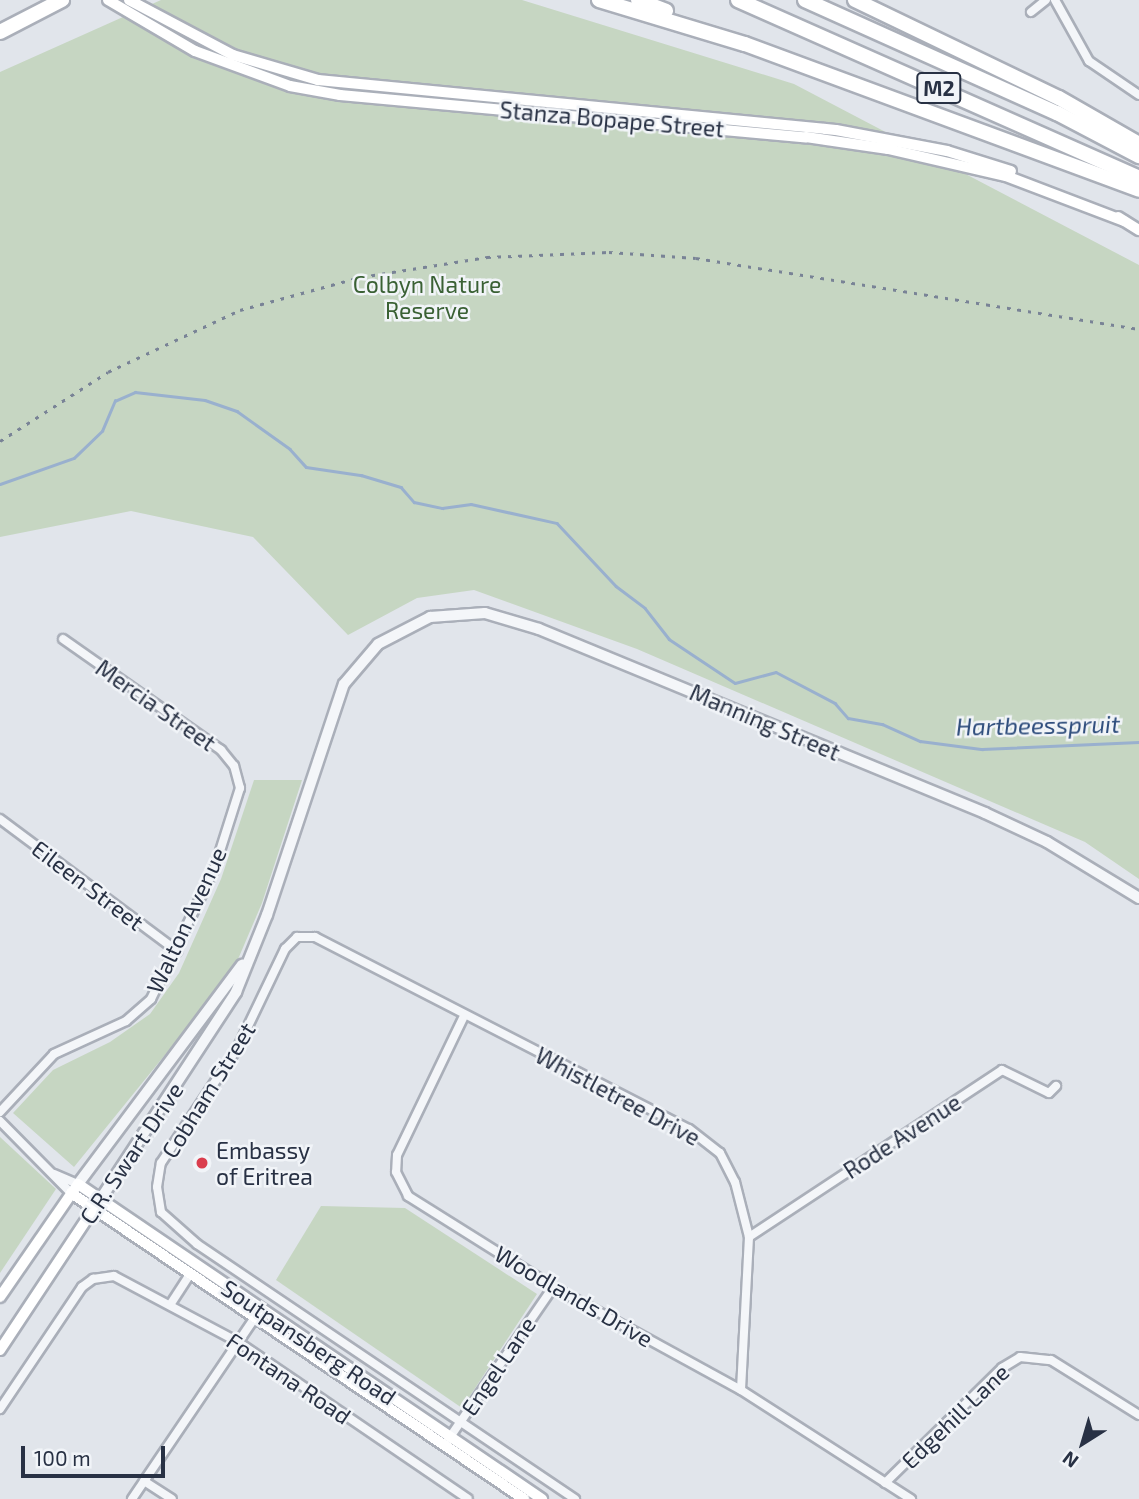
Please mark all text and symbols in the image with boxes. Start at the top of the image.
road number: M2 [916,70,962,106]
street label: Stanza Bopape Street [499,95,725,143]
park label: Colbyn Nature Reserve [353,270,501,324]
street label: Mercia Street [91,654,221,756]
street label: Manning Street [686,678,844,766]
water label: Hartbeesspruit [956,709,1120,741]
street label: Eileen Street [27,834,149,936]
street label: Walton Avenue [140,842,232,998]
street label: Cobham Street [155,1017,261,1163]
street label: Whistletree Drive [531,1041,705,1151]
street label: C.R. Swart Drive [73,1077,189,1229]
street label: Rode Avenue [838,1088,966,1184]
place label: Embassy of Eritrea [216,1136,313,1190]
marker: Embassy of Eritrea [194,1155,210,1171]
street label: Woodlands Drive [490,1240,658,1352]
street label: Soutpansberg Road [217,1273,401,1411]
street label: Engel Lane [455,1311,541,1421]
street label: Fontana Road [222,1326,356,1430]
street label: Edgehill Lane [895,1358,1015,1474]
north arrow [1048,1408,1118,1478]
scale bar [24,1432,168,1476]
text: 100 m [34,1445,91,1470]
text: N [1058,1447,1082,1473]

